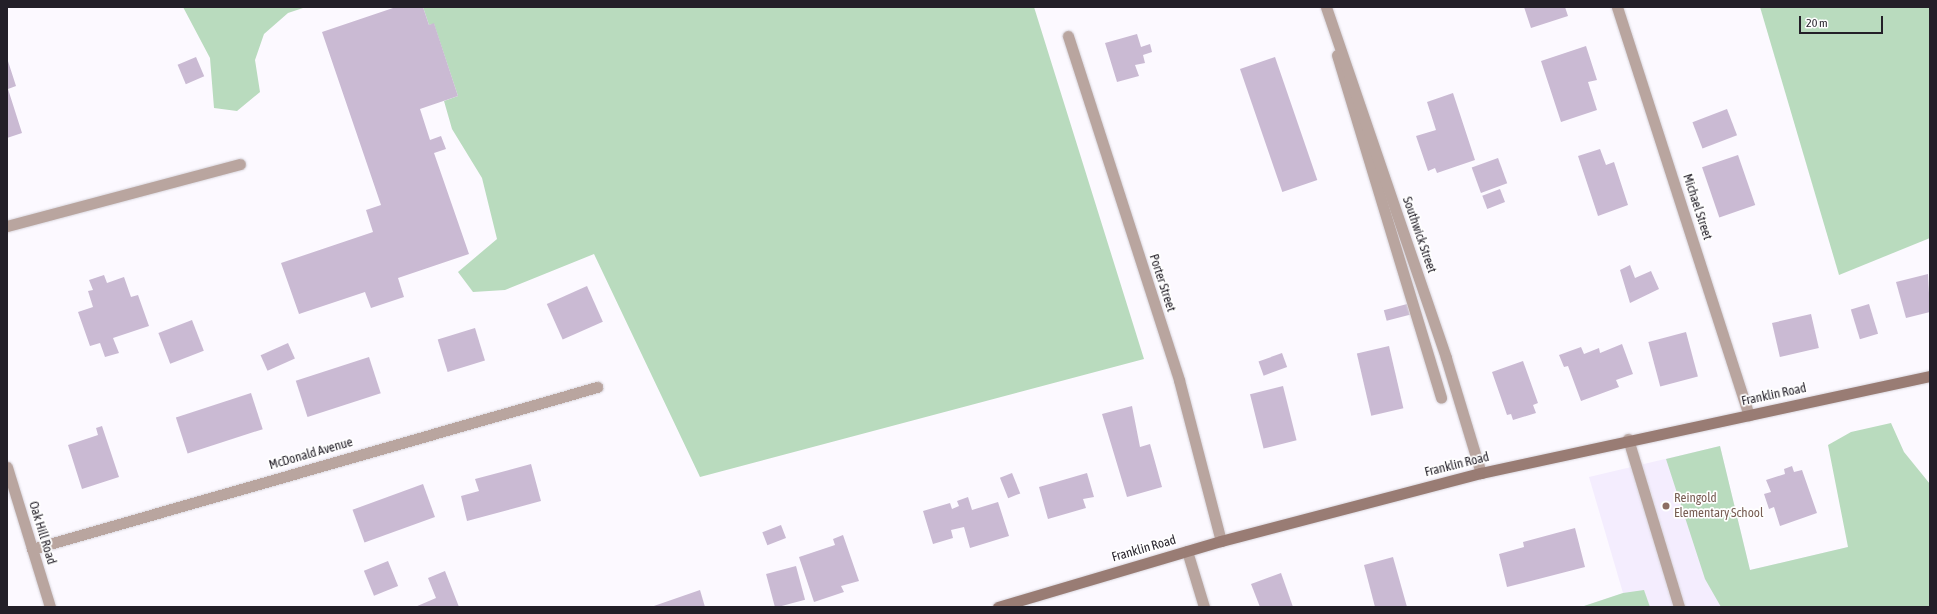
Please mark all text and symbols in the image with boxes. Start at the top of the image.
scale bar [1801,8,1885,34]
text: 20 m [1806,16,1828,30]
street label: Michael Street [1679,172,1715,242]
street label: Southwick Street [1399,195,1439,275]
street label: Porter Street [1145,252,1179,314]
street label: Franklin Road [1740,381,1808,409]
street label: McDonald Avenue [267,435,355,473]
street label: Franklin Road [1423,449,1491,481]
place label: Reingold Elementary School [1674,491,1763,522]
street label: Oak Hill Road [25,500,59,566]
marker: Reingold Elementary School [1661,501,1671,511]
street label: Franklin Road [1110,532,1178,566]

